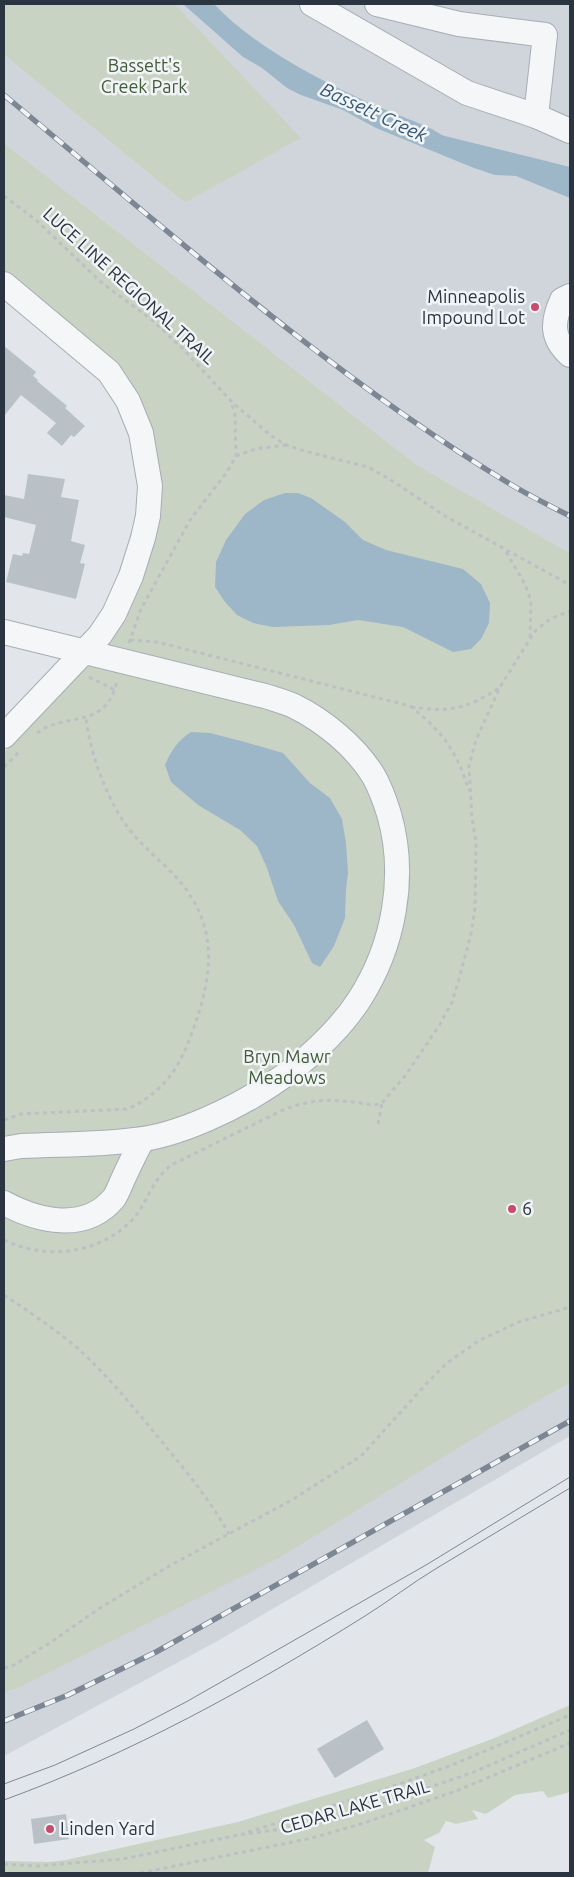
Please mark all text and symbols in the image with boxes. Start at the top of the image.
park label: Bassett's Creek Park [101,55,187,96]
water label: Bassett Creek [317,78,431,146]
street label: LUCE LINE REGIONAL TRAIL [40,203,220,368]
place label: Minneapolis Impound Lot [422,286,525,327]
marker: Minneapolis Impound Lot [529,301,541,313]
park label: Bryn Mawr Meadows [243,1046,331,1087]
place label: 6 [522,1198,532,1218]
marker: 6 [506,1203,518,1215]
street label: CEDAR LAKE TRAIL [278,1775,432,1837]
place label: Linden Yard [60,1818,155,1838]
marker: Linden Yard [44,1823,56,1835]

